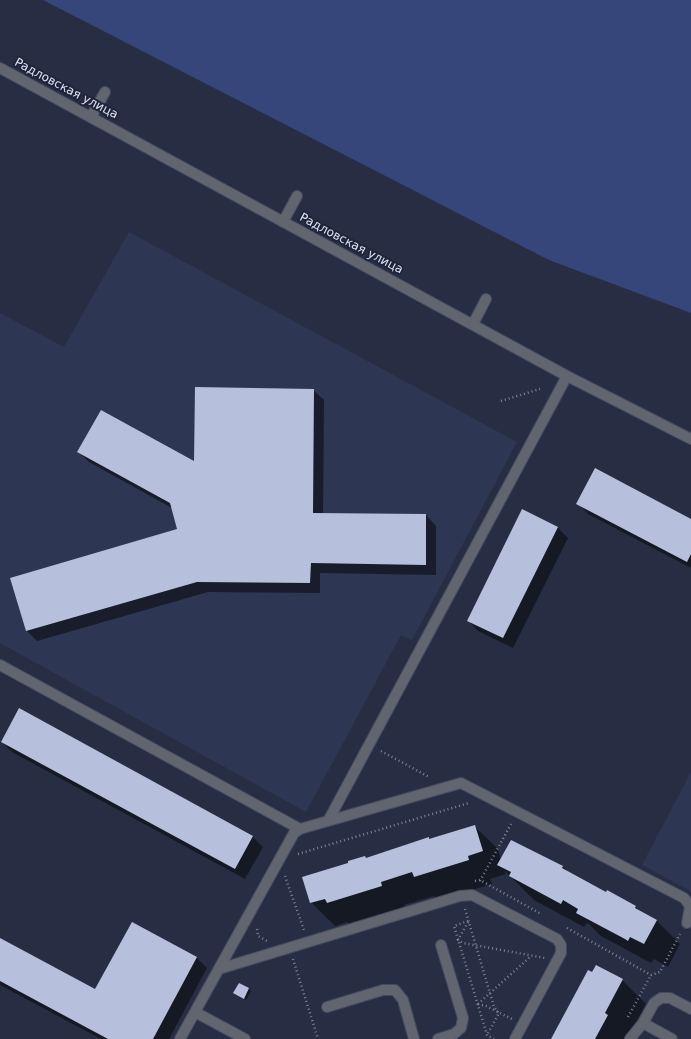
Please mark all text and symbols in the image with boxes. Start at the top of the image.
street label: Радловская улица [12,56,120,122]
street label: Радловская улица [297,211,405,277]

